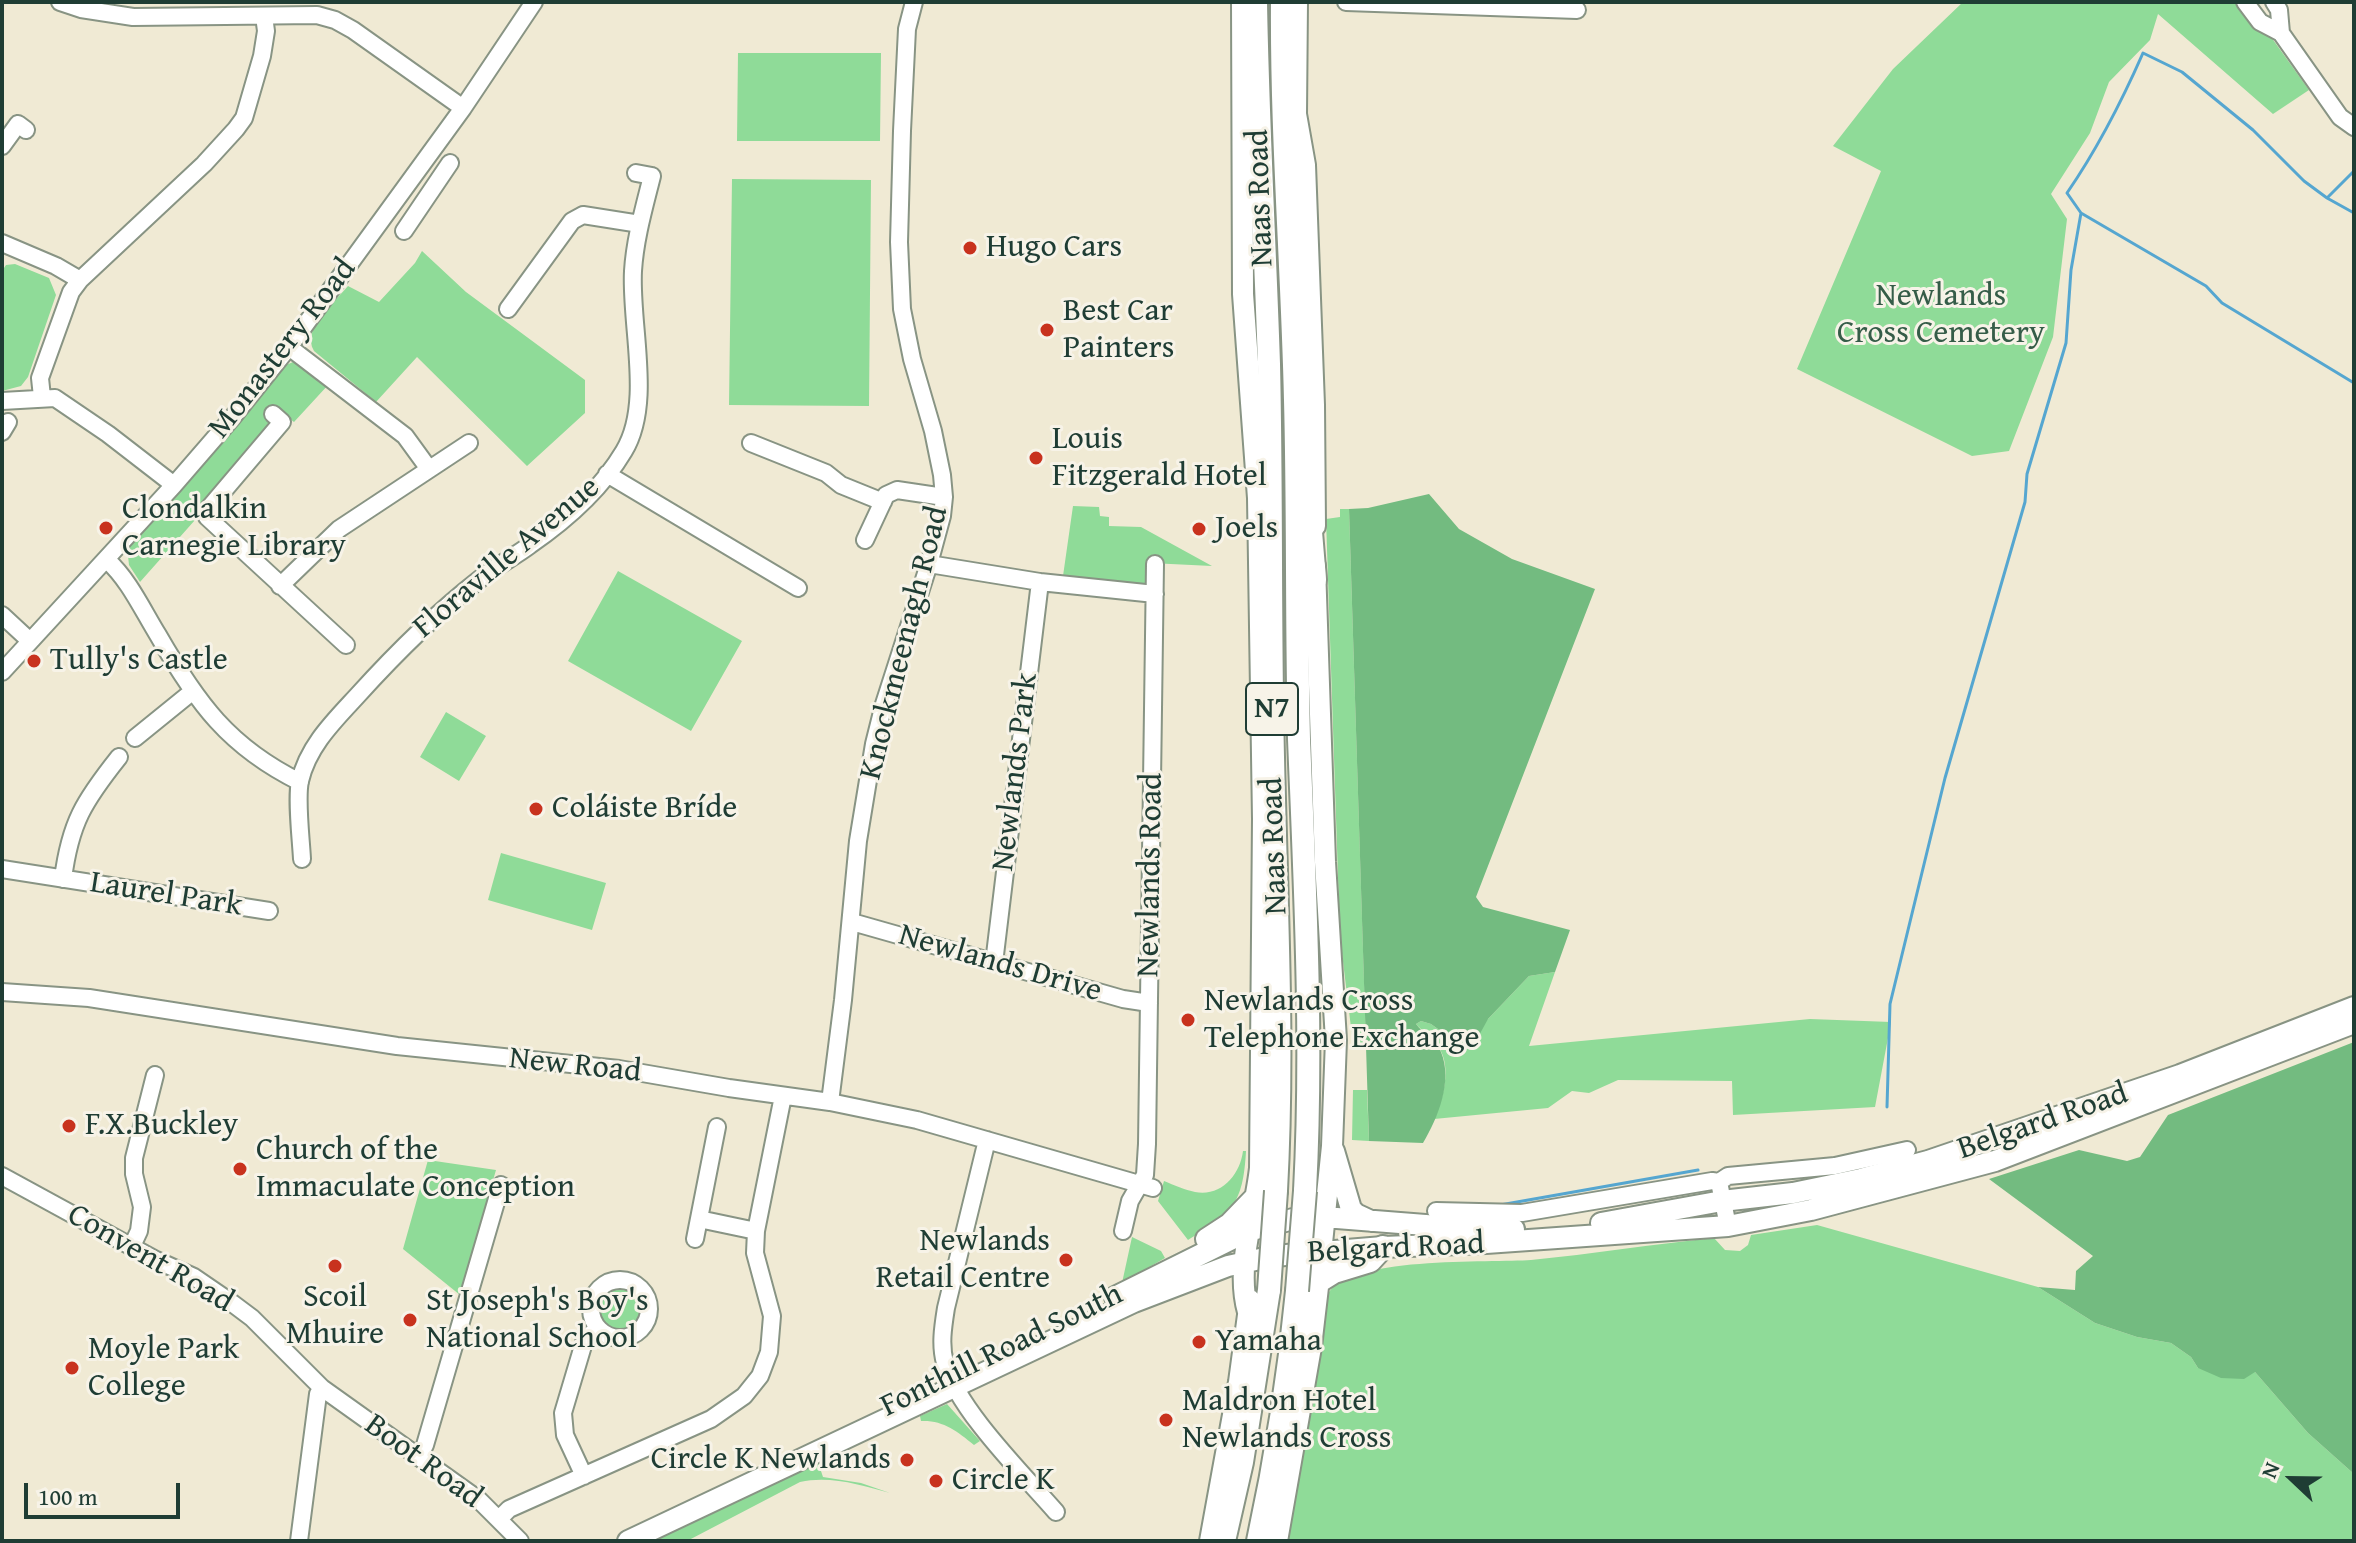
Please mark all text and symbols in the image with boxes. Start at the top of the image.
street label: Naas Road [1239,128,1283,268]
place label: Hugo Cars [986,229,1122,267]
marker: Hugo Cars [961,239,979,257]
street label: Monastery Road [201,251,365,447]
park label: Newlands Cross Cemetery [1837,278,2045,353]
place label: Best Car Painters [1063,293,1174,368]
marker: Best Car Painters [1038,321,1056,339]
place label: Louis Fitzgerald Hotel [1052,421,1267,496]
marker: Louis Fitzgerald Hotel [1027,449,1045,467]
street label: Floraville Avenue [406,469,608,647]
place label: Clondalkin Carnegie Library [122,491,346,566]
street label: Knockmeenagh Road [852,502,958,784]
place label: Joels [1215,510,1278,548]
marker: Clondalkin Carnegie Library [97,519,115,537]
marker: Joels [1190,520,1208,538]
place label: Tully's Castle [50,642,228,680]
marker: Tully's Castle [25,652,43,670]
street label: Newlands Park [985,671,1047,873]
road number: N7 [1246,683,1298,735]
street label: Newlands Road [1130,772,1172,978]
street label: Naas Road [1253,776,1297,916]
place label: Coláiste Bríde [552,790,737,828]
marker: Coláiste Bríde [527,800,545,818]
street label: Laurel Park [87,864,245,926]
street label: Newlands Drive [894,917,1106,1011]
place label: Newlands Cross Telephone Exchange [1204,983,1479,1058]
marker: Newlands Cross Telephone Exchange [1179,1011,1197,1029]
street label: New Road [507,1040,643,1092]
street label: Belgard Road [1953,1075,2133,1169]
place label: F.X.Buckley [85,1107,238,1145]
marker: F.X.Buckley [60,1117,78,1135]
place label: Church of the Immaculate Conception [256,1132,575,1207]
marker: Church of the Immaculate Conception [231,1160,249,1178]
street label: Convent Road [60,1196,240,1322]
place label: Newlands Retail Centre [876,1223,1050,1298]
street label: Belgard Road [1307,1225,1485,1273]
marker: Newlands Retail Centre [1057,1251,1075,1269]
marker: Scoil Mhuire [326,1257,344,1275]
street label: Fonthill Road South [875,1276,1129,1426]
place label: Scoil Mhuire [286,1279,384,1354]
place label: St Joseph's Boy's National School [426,1283,649,1358]
marker: St Joseph's Boy's National School [401,1311,419,1329]
place label: Yamaha [1215,1323,1322,1361]
place label: Moyle Park College [88,1331,239,1406]
marker: Yamaha [1190,1333,1208,1351]
marker: Moyle Park College [63,1359,81,1377]
place label: Maldron Hotel Newlands Cross [1182,1383,1391,1458]
street label: Boot Road [357,1406,489,1518]
marker: Maldron Hotel Newlands Cross [1157,1411,1175,1429]
north arrow [2252,1439,2332,1519]
place label: Circle K Newlands [651,1441,891,1479]
marker: Circle K Newlands [898,1451,916,1469]
text: N [2252,1457,2287,1483]
place label: Circle K [952,1462,1055,1500]
scale bar [28,1467,184,1517]
marker: Circle K [927,1472,945,1490]
text: 100 m [38,1479,98,1514]

